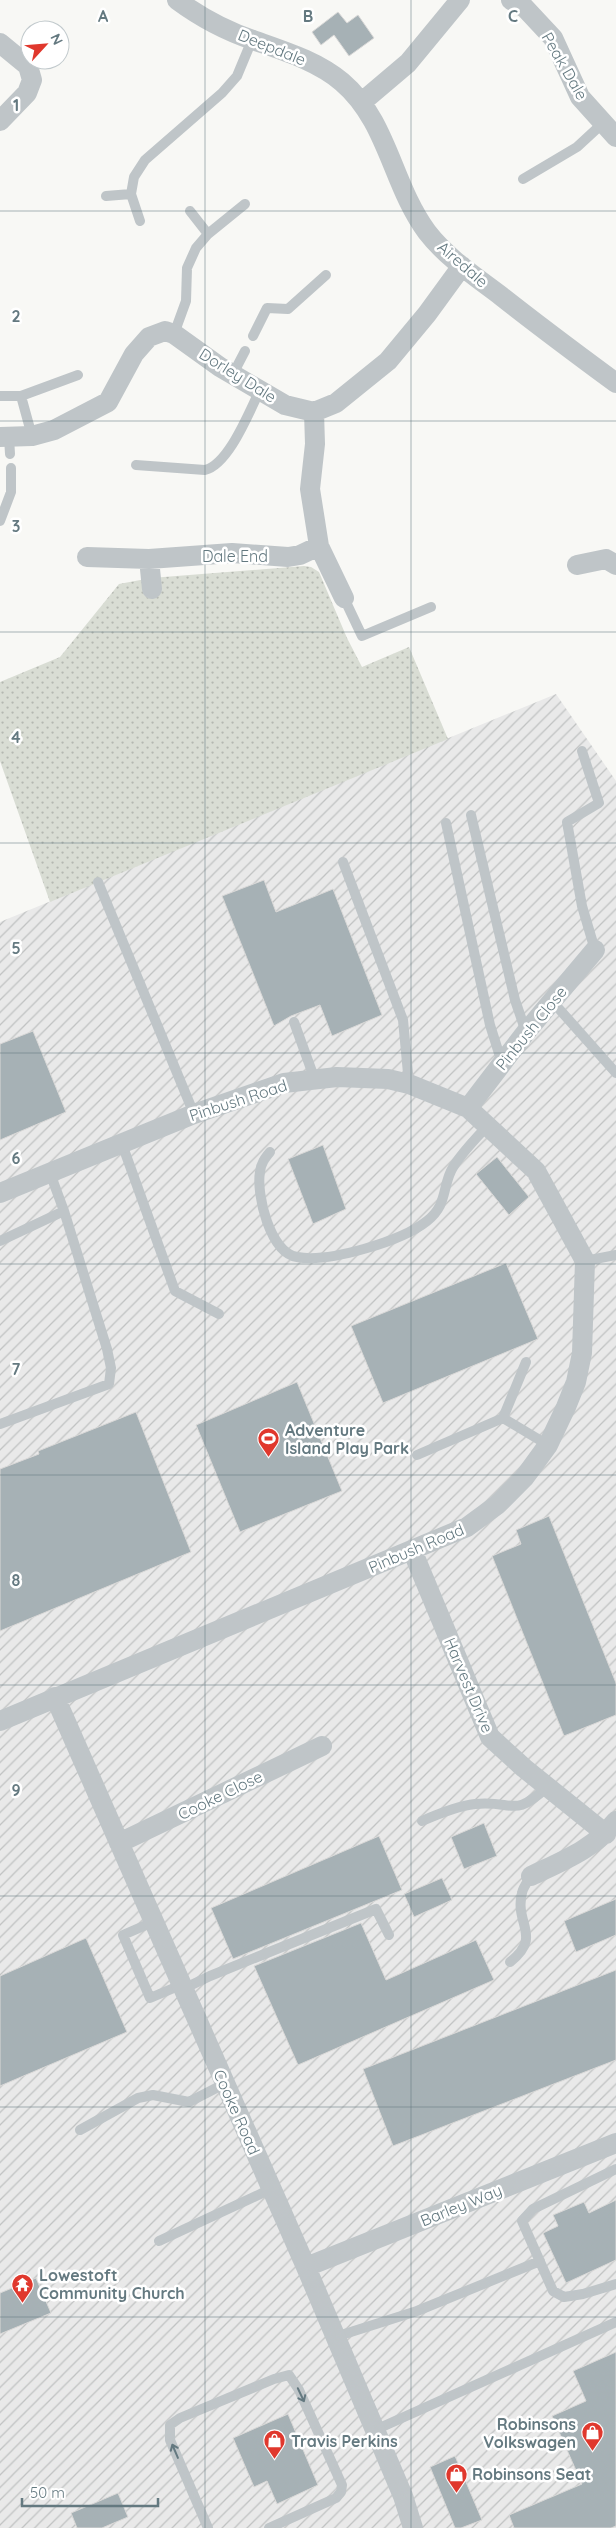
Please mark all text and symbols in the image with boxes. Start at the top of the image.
text: A [98,6,109,26]
text: B [303,6,313,26]
text: C [508,6,518,26]
north arrow [20,20,70,70]
street label: Deepdale [235,24,309,70]
street label: Peak Dale [538,29,592,103]
text: N [46,31,67,48]
text: 1 [13,95,19,115]
street label: Airedale [434,237,492,291]
text: 2 [11,306,21,326]
street label: Dorley Dale [196,343,280,407]
text: 3 [12,516,20,536]
street label: Dale End [202,546,268,566]
text: 4 [11,727,21,747]
text: 5 [11,938,21,958]
street label: Pinbush Close [491,982,571,1074]
street label: Pinbush Road [187,1075,289,1125]
text: 6 [12,1148,21,1168]
text: 7 [12,1359,21,1379]
place label: Adventure Island Play Park [285,1420,409,1458]
sports icon: Adventure Island Play Park [257,1427,281,1458]
street label: Pinbush Road [365,1519,467,1577]
text: 8 [12,1570,21,1590]
street label: Harvest Drive [440,1634,498,1736]
street label: Cooke Close [174,1766,266,1824]
text: 9 [11,1780,21,1800]
street label: Cooke Road [209,2066,265,2158]
street label: Barley Way [417,2180,505,2230]
place label: Lowestoft Community Church [39,2265,185,2303]
temple icon: Lowestoft Community Church [11,2272,35,2303]
one-way arrow [297,2387,306,2402]
place label: Robinsons Volkswagen [483,2414,576,2452]
shop icon: Robinsons Volkswagen [580,2421,604,2452]
shop icon: Travis Perkins [263,2429,287,2460]
place label: Travis Perkins [291,2431,398,2451]
one-way arrow [170,2444,180,2459]
shop icon: Robinsons Seat [444,2462,468,2493]
place label: Robinsons Seat [472,2464,591,2484]
scale bar [22,2476,159,2508]
text: 50 m [30,2483,65,2502]

